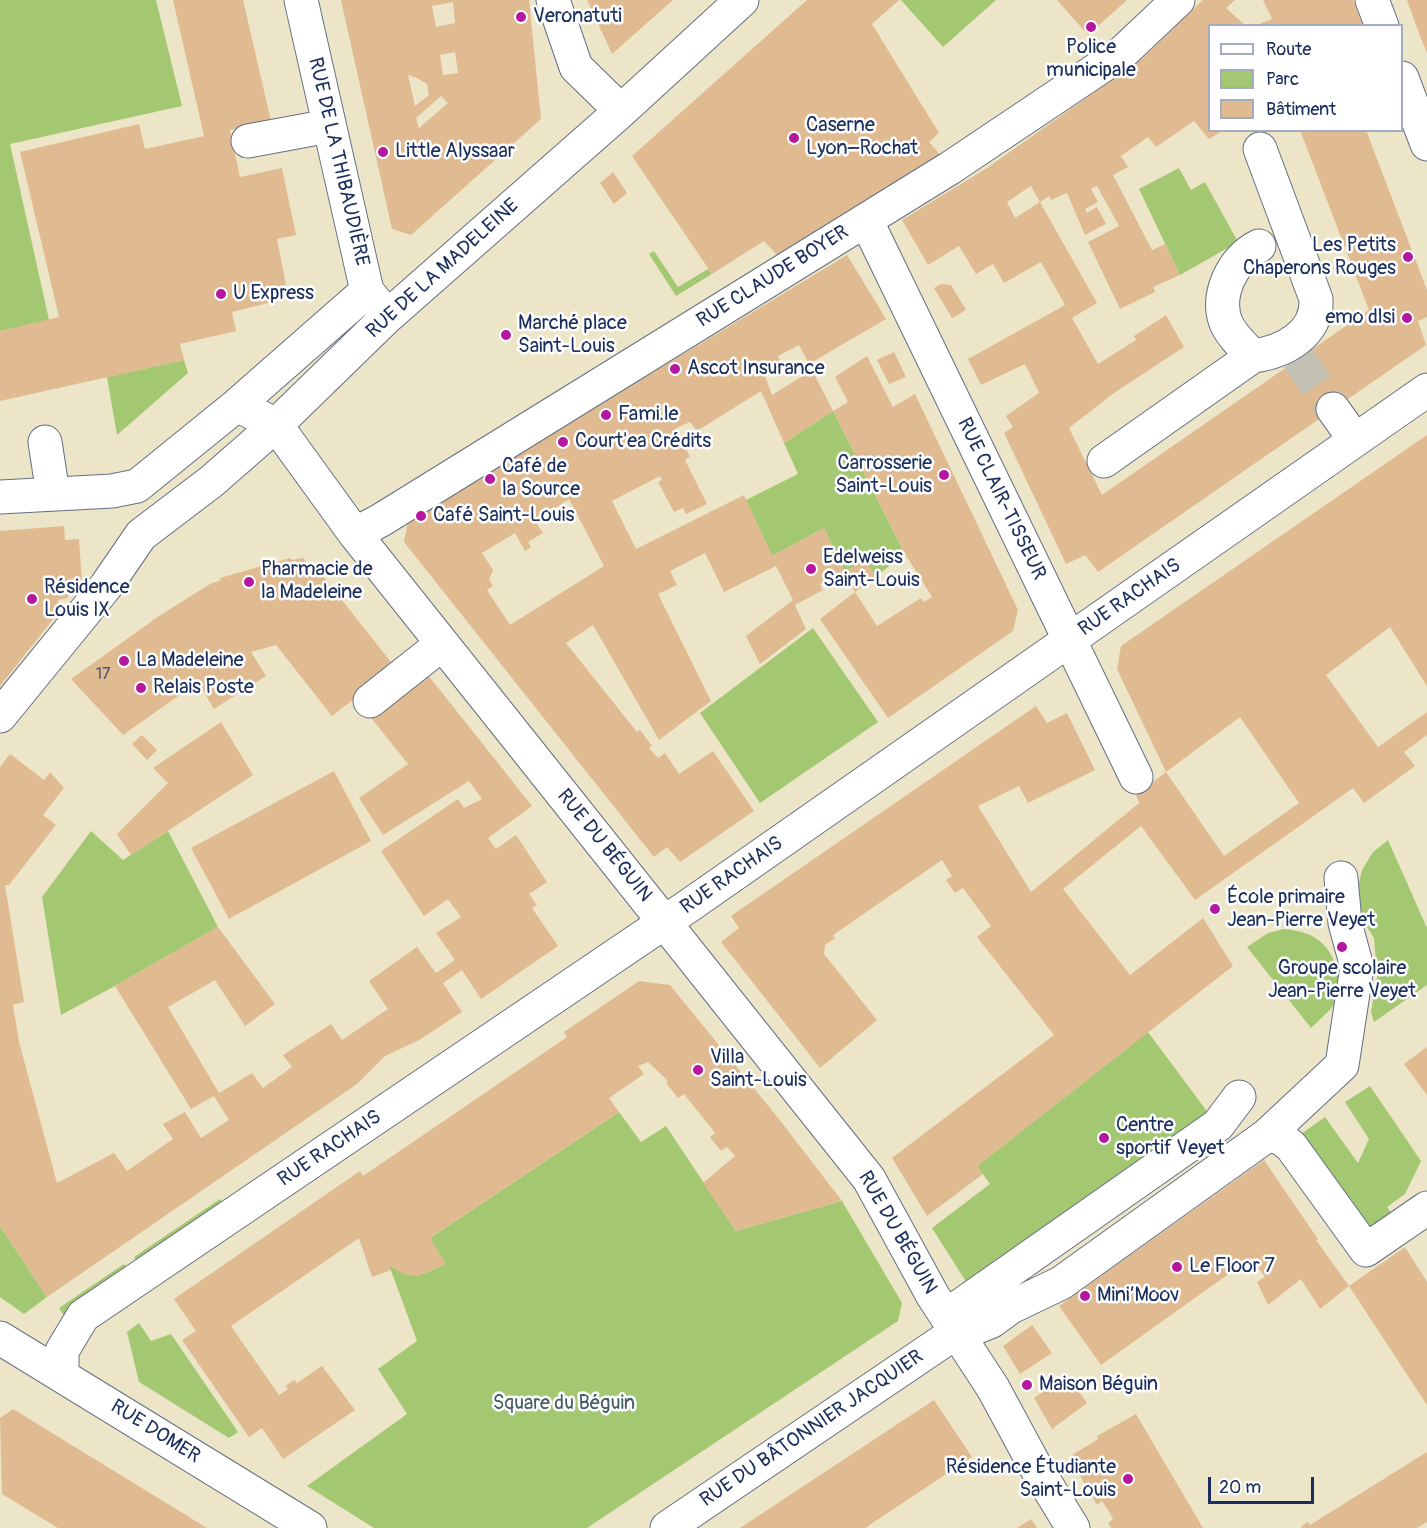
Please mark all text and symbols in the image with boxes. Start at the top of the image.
place label: Veronatuti [533,5,622,29]
marker: Veronatuti [514,10,528,24]
marker: Police municipale [1084,20,1098,34]
legend [1208,24,1403,132]
place label: Police municipale [1046,36,1136,83]
text: Route [1266,38,1311,61]
street label: RUE DE LA THIBAUDIÈRE [302,55,374,269]
text: Parc [1266,68,1299,91]
text: Bâtiment [1266,98,1336,121]
place label: Caserne Lyon–Rochat [806,114,918,161]
marker: Caserne Lyon–Rochat [787,131,801,145]
place label: Little Alyssaar [395,140,515,164]
marker: Little Alyssaar [376,145,390,159]
street label: RUE DE LA MADELEINE [362,194,524,344]
street label: RUE CLAUDE BOYER [693,221,853,333]
place label: Les Petits Chaperons Rouges [1243,234,1396,281]
marker: Les Petits Chaperons Rouges [1401,250,1415,264]
place label: U Express [233,282,314,306]
marker: U Express [214,287,228,301]
place label: emo dlsi [1325,306,1395,330]
marker: emo dlsi [1400,311,1414,325]
place label: Marché place Saint-Louis [518,312,627,359]
marker: Marché place Saint-Louis [499,328,513,342]
place label: Ascot Insurance [687,357,825,381]
marker: Ascot Insurance [668,362,682,376]
place label: Fami.le [618,403,678,427]
marker: Fami.le [599,408,613,422]
street label: RUE CLAIR-TISSEUR [951,414,1051,584]
place label: Court'ea Crédits [575,430,711,454]
marker: Court'ea Crédits [556,435,570,449]
place label: Carrosserie Saint-Louis [835,452,932,499]
place label: Café de la Source [502,455,580,502]
marker: Carrosserie Saint-Louis [937,468,951,482]
marker: Café de la Source [483,472,497,486]
place label: Café Saint-Louis [433,504,574,528]
marker: Café Saint-Louis [414,509,428,523]
place label: Edelweiss Saint-Louis [823,546,920,593]
street label: RUE RACHAIS [1074,554,1186,642]
place label: Pharmacie de la Madeleine [261,558,373,605]
marker: Edelweiss Saint-Louis [804,562,818,576]
marker: Pharmacie de la Madeleine [242,575,256,589]
place label: Résidence Louis IX [44,576,130,623]
marker: Résidence Louis IX [25,592,39,606]
place label: La Madeleine [136,649,244,673]
marker: La Madeleine [117,654,131,668]
house number: 17 [96,665,110,685]
place label: Relais Poste [153,676,254,700]
marker: Relais Poste [134,681,148,695]
street label: RUE DU BÉGUIN [551,785,657,907]
street label: RUE RACHAIS [676,832,788,920]
place label: École primaire Jean-Pierre Veyet [1227,886,1375,933]
marker: École primaire Jean-Pierre Veyet [1208,902,1222,916]
marker: Groupe scolaire Jean-Pierre Veyet [1335,940,1349,954]
place label: Groupe scolaire Jean-Pierre Veyet [1268,957,1416,1004]
place label: Villa Saint-Louis [710,1046,807,1093]
marker: Villa Saint-Louis [691,1063,705,1077]
street label: RUE RACHAIS [274,1106,386,1192]
place label: Centre sportif Veyet [1116,1114,1224,1161]
marker: Centre sportif Veyet [1097,1131,1111,1145]
street label: RUE DU BÉGUIN [852,1167,942,1299]
place label: Le Floor 7 [1189,1255,1275,1279]
marker: Le Floor 7 [1170,1260,1184,1274]
place label: Mini’Moov [1097,1284,1179,1308]
marker: Mini’Moov [1078,1289,1092,1303]
street label: RUE DU BÂTONNIER JACQUIER [696,1345,928,1513]
place label: Maison Béguin [1039,1373,1158,1397]
marker: Maison Béguin [1020,1378,1034,1392]
park label: Square du Béguin [493,1392,635,1416]
street label: RUE DOMER [106,1395,204,1469]
place label: Résidence Étudiante Saint-Louis [946,1456,1116,1503]
scale bar [1211,1465,1318,1503]
marker: Résidence Étudiante Saint-Louis [1121,1472,1135,1486]
text: 20 m [1219,1476,1261,1499]

